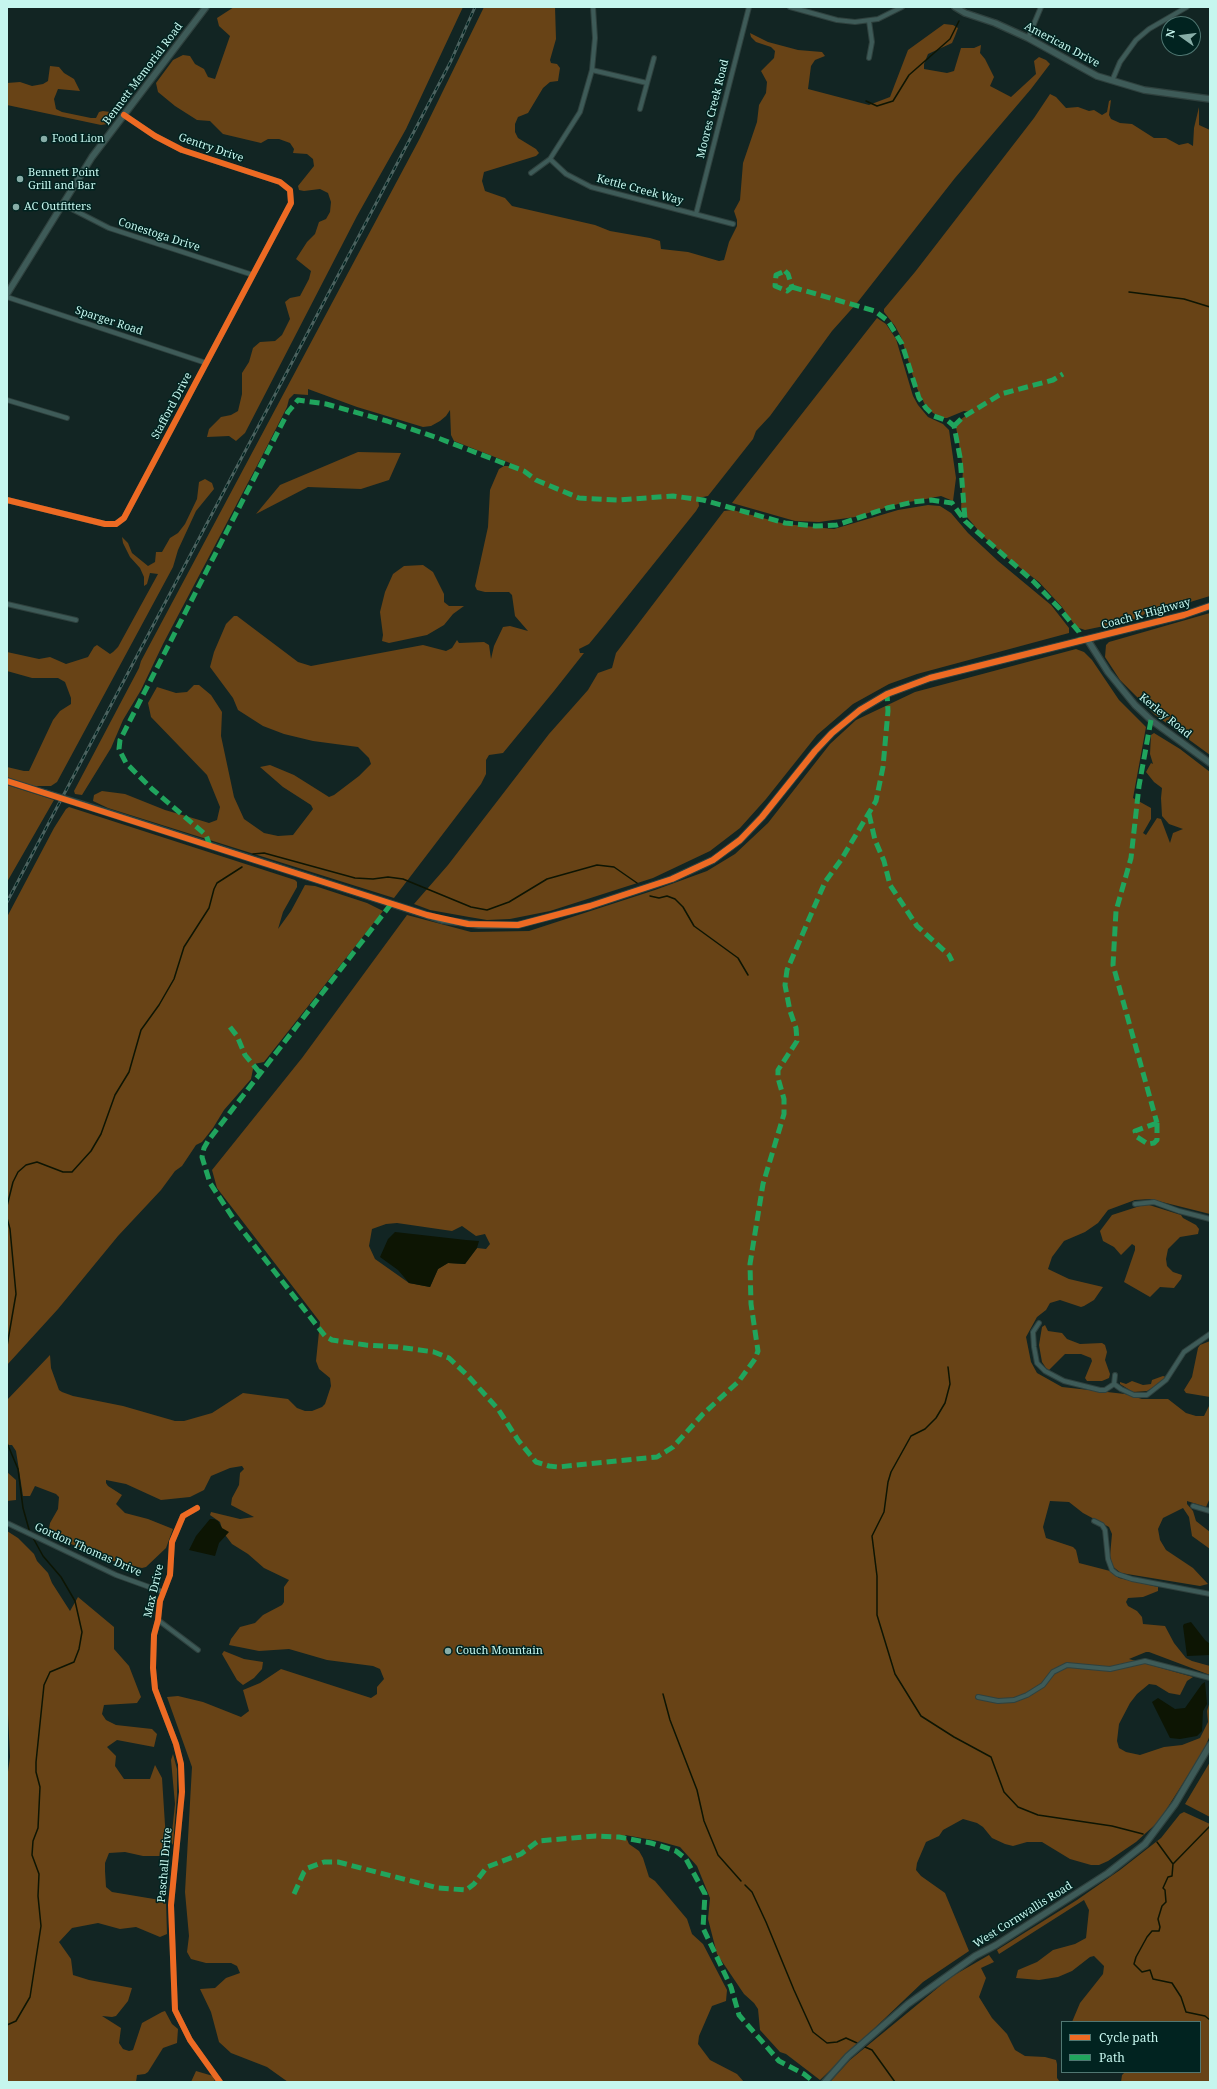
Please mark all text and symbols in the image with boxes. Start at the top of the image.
north arrow [1161,16,1201,56]
street label: Bennett Memorial Road [100,20,186,128]
street label: American Drive [1022,20,1102,70]
text: N [1162,27,1178,39]
street label: Moores Creek Road [694,58,732,160]
street label: Gentry Drive [177,131,245,165]
place label: Food Lion [52,132,104,146]
marker: Food Lion [39,134,49,144]
place label: Bennett Point Grill and Bar [28,166,99,192]
street label: Kettle Creek Way [595,172,685,208]
marker: Bennett Point Grill and Bar [15,174,25,184]
place label: AC Outfitters [24,200,91,214]
marker: AC Outfitters [11,202,21,212]
street label: Conestoga Drive [116,216,202,254]
street label: Sparger Road [73,304,145,338]
street label: Stafford Drive [149,370,195,442]
street label: Coach K Highway [1100,596,1192,632]
street label: Kerley Road [1136,691,1194,741]
street label: Gordon Thomas Drive [32,1520,144,1580]
street label: Max Drive [141,1563,167,1619]
place label: Couch Mountain [456,1644,543,1658]
marker: Couch Mountain [443,1646,453,1656]
street label: Paschall Drive [155,1827,175,1903]
street label: West Cornwallis Road [971,1879,1075,1951]
legend [1061,2021,1201,2073]
text: Cycle path [1099,2029,1158,2046]
text: Path [1099,2049,1125,2066]

